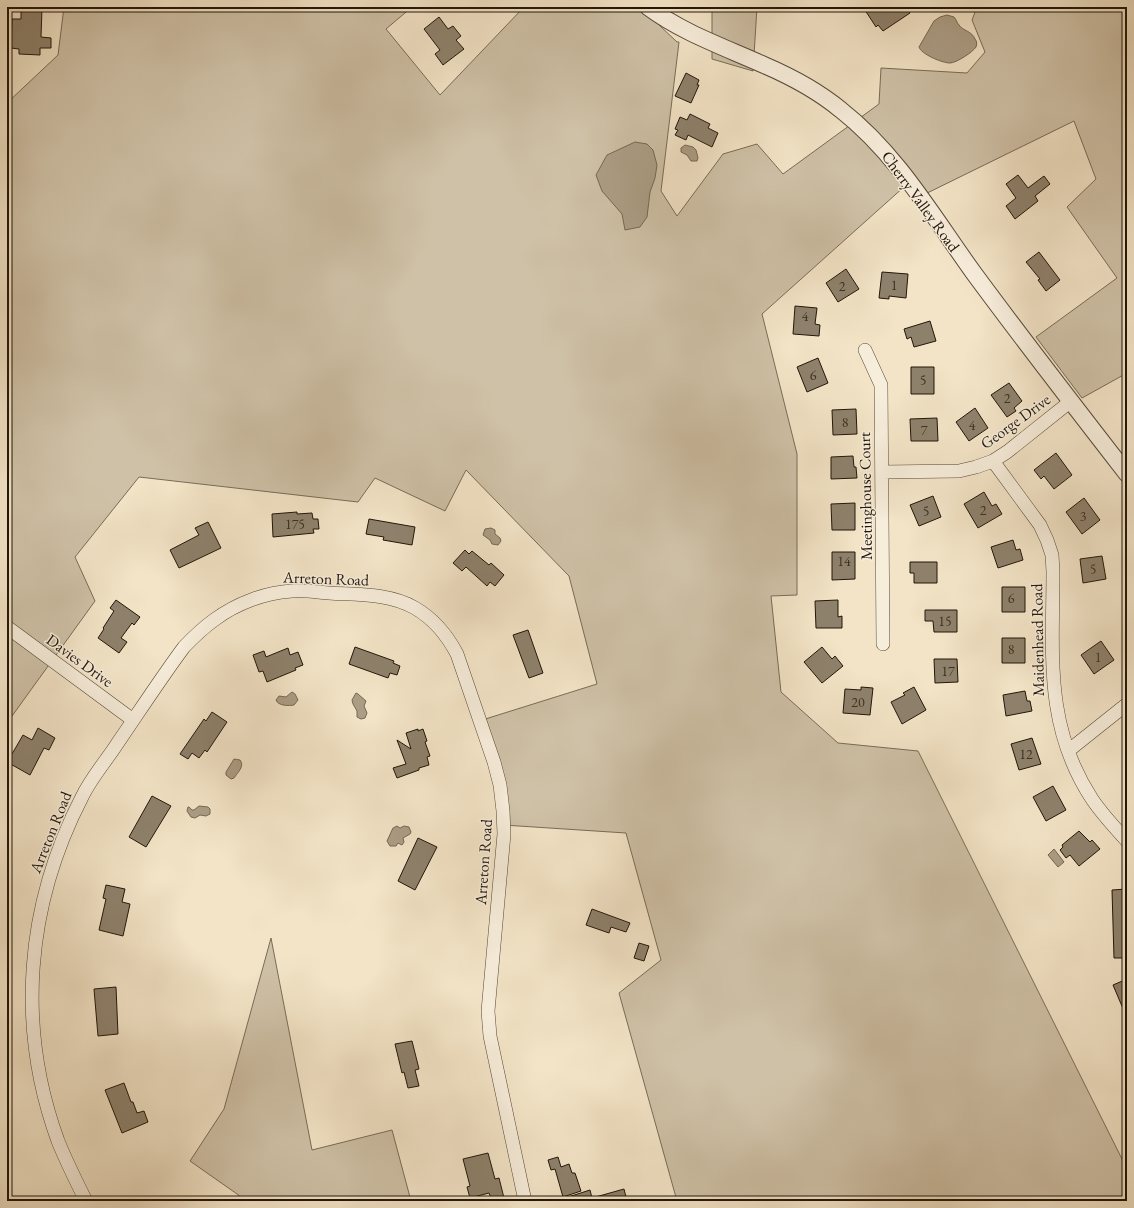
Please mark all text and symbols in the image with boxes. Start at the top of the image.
street label: Cherry Valley Road [877,147,965,257]
house number: 1 [891,276,897,294]
house number: 2 [839,277,846,295]
house number: 4 [802,307,809,325]
house number: 6 [810,366,817,384]
house number: 5 [920,371,926,389]
street label: George Drive [976,389,1054,454]
house number: 2 [1004,389,1011,407]
house number: 8 [842,413,849,431]
house number: 4 [969,416,976,434]
house number: 7 [921,421,928,439]
street label: Meetinghouse Court [854,432,877,560]
house number: 2 [980,501,987,519]
house number: 5 [923,502,929,520]
house number: 3 [1080,507,1087,525]
house number: 175 [285,515,305,533]
house number: 14 [837,552,851,570]
house number: 5 [1090,560,1096,578]
street label: Arreton Road [282,566,370,591]
street label: Maidenhead Road [1026,583,1049,697]
house number: 6 [1008,589,1015,607]
house number: 15 [938,612,952,630]
street label: Davies Drive [42,629,117,692]
house number: 8 [1008,640,1015,658]
house number: 1 [1095,648,1101,666]
house number: 17 [941,662,955,680]
house number: 20 [851,693,865,711]
house number: 12 [1019,745,1033,763]
street label: Arreton Road [24,788,77,877]
street label: Arreton Road [470,817,497,907]

